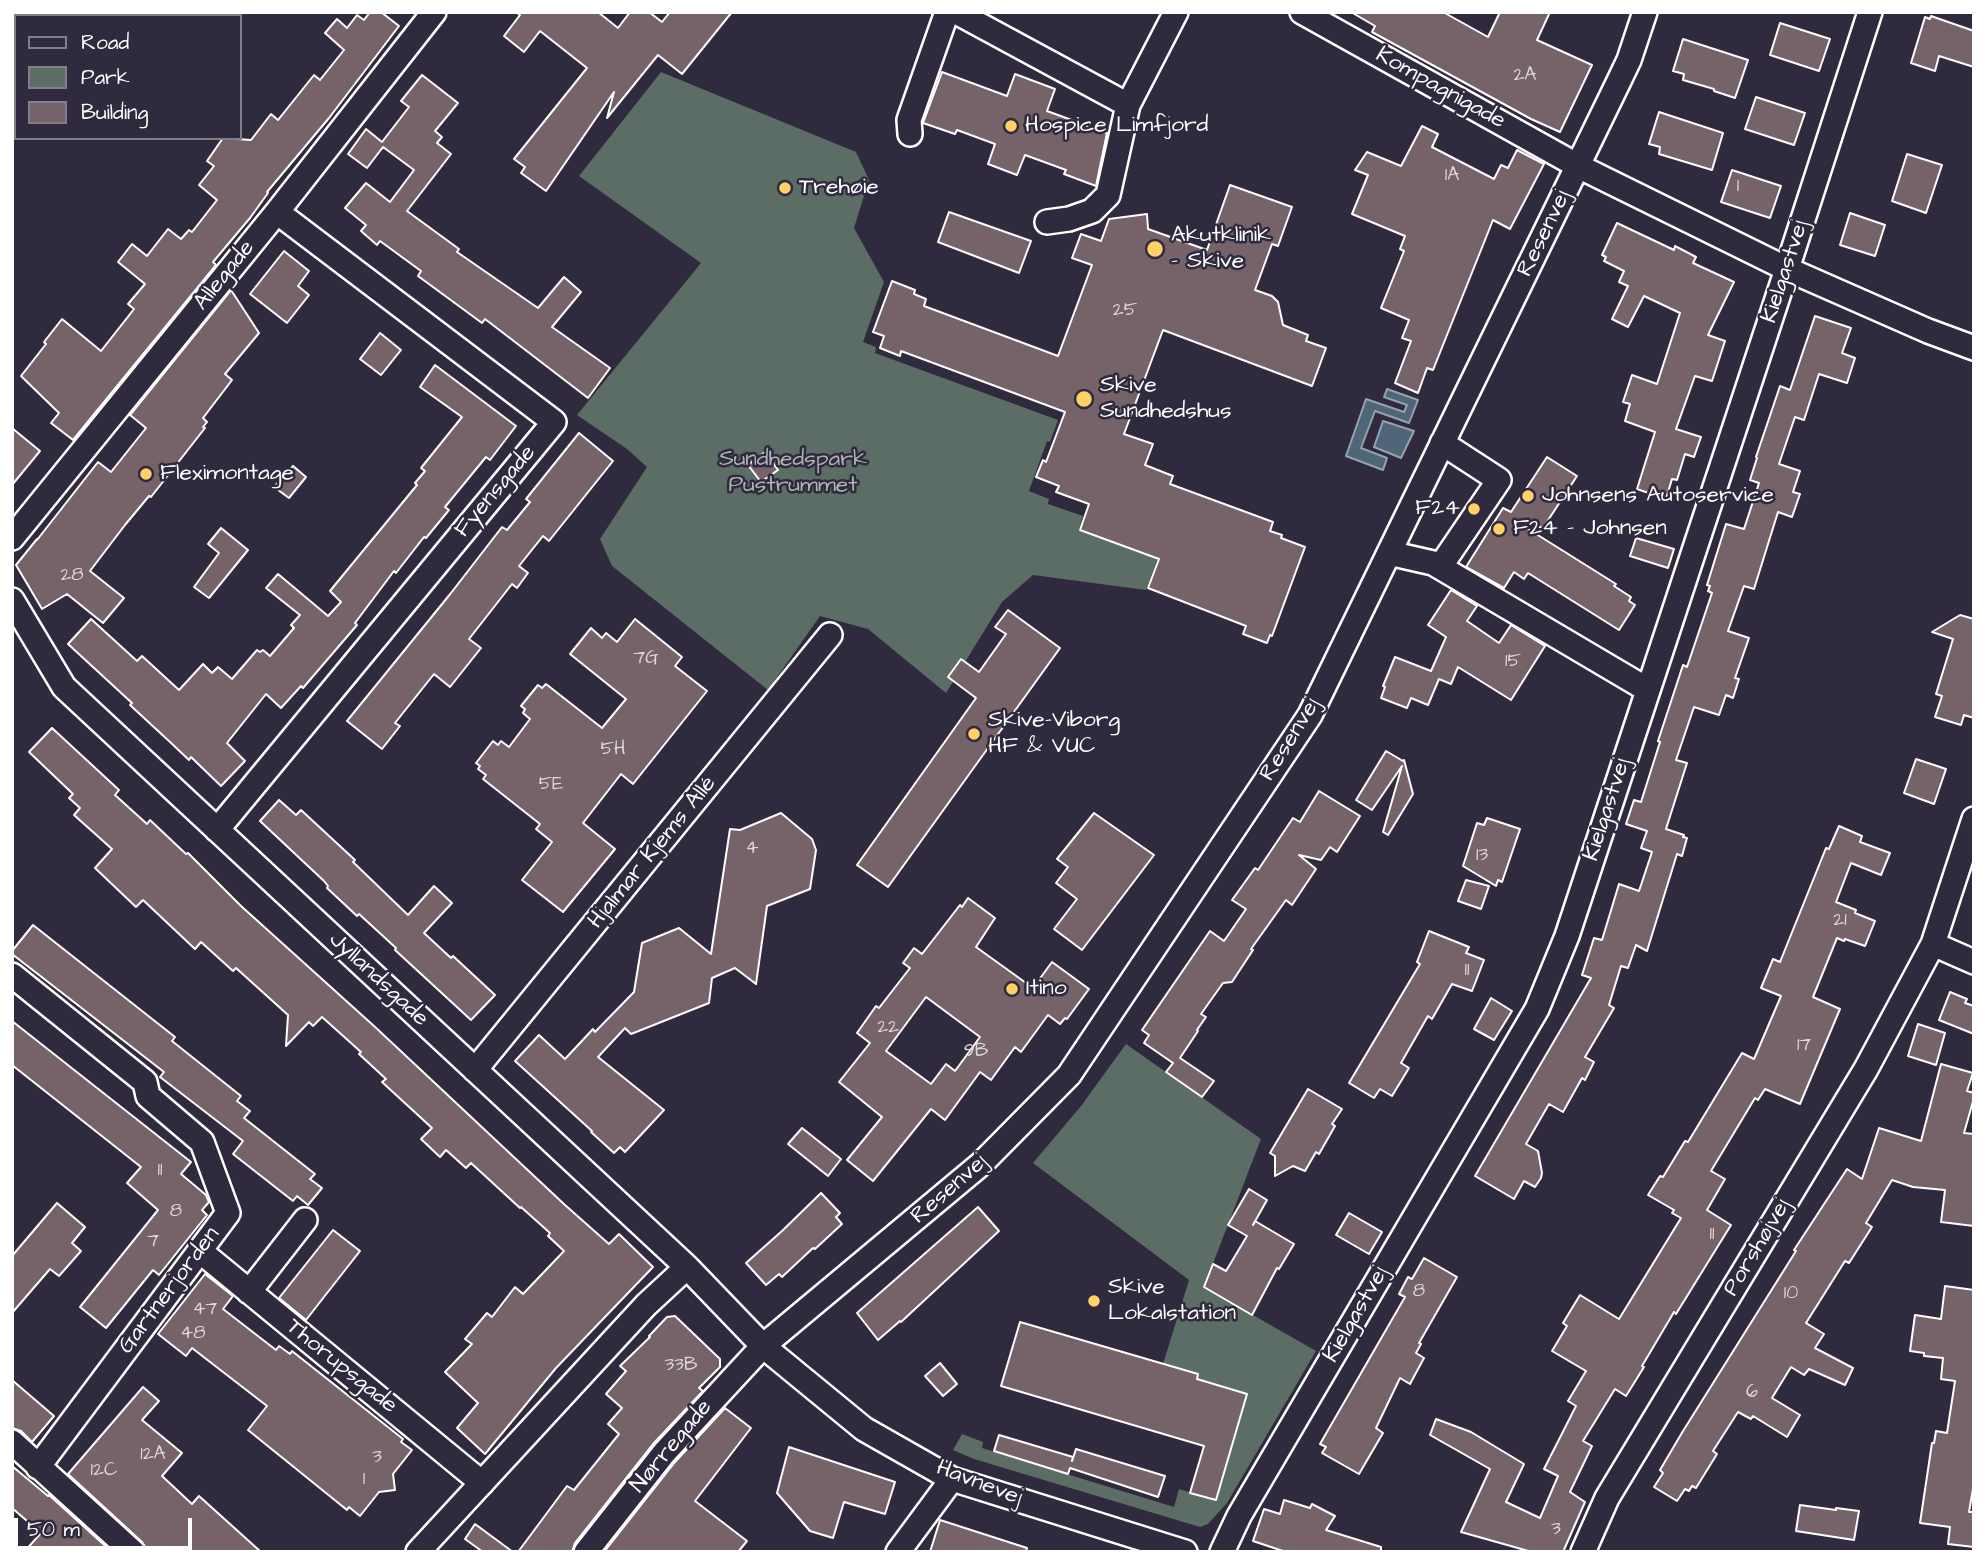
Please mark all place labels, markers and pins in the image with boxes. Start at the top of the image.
place label: Hospice Limfjord [1025,112,1208,140]
marker: Hospice Limfjord [1003,118,1019,134]
place label: Trehøie [799,174,879,202]
marker: Trehøie [777,180,793,196]
place label: Akutklinik - Skive [1171,222,1271,276]
marker: Akutklinik - Skive [1145,239,1165,259]
place label: Skive Sundhedshus [1100,372,1232,426]
marker: Skive Sundhedshus [1074,389,1094,409]
place label: Fleximontage [160,460,294,488]
marker: Fleximontage [138,466,154,482]
place label: Johnsens Autoservice [1542,482,1774,510]
marker: Johnsens Autoservice [1520,488,1536,504]
place label: F24 [1415,495,1460,523]
marker: F24 [1466,501,1482,517]
place label: F24 - Johnsen [1513,515,1667,543]
marker: F24 - Johnsen [1491,521,1507,537]
place label: Skive-Viborg HF & VUC [988,707,1120,761]
marker: Skive-Viborg HF & VUC [966,726,982,742]
place label: Itino [1026,975,1067,1003]
marker: Itino [1004,981,1020,997]
place label: Skive Lokalstation [1108,1274,1236,1328]
marker: Skive Lokalstation [1086,1293,1102,1309]

